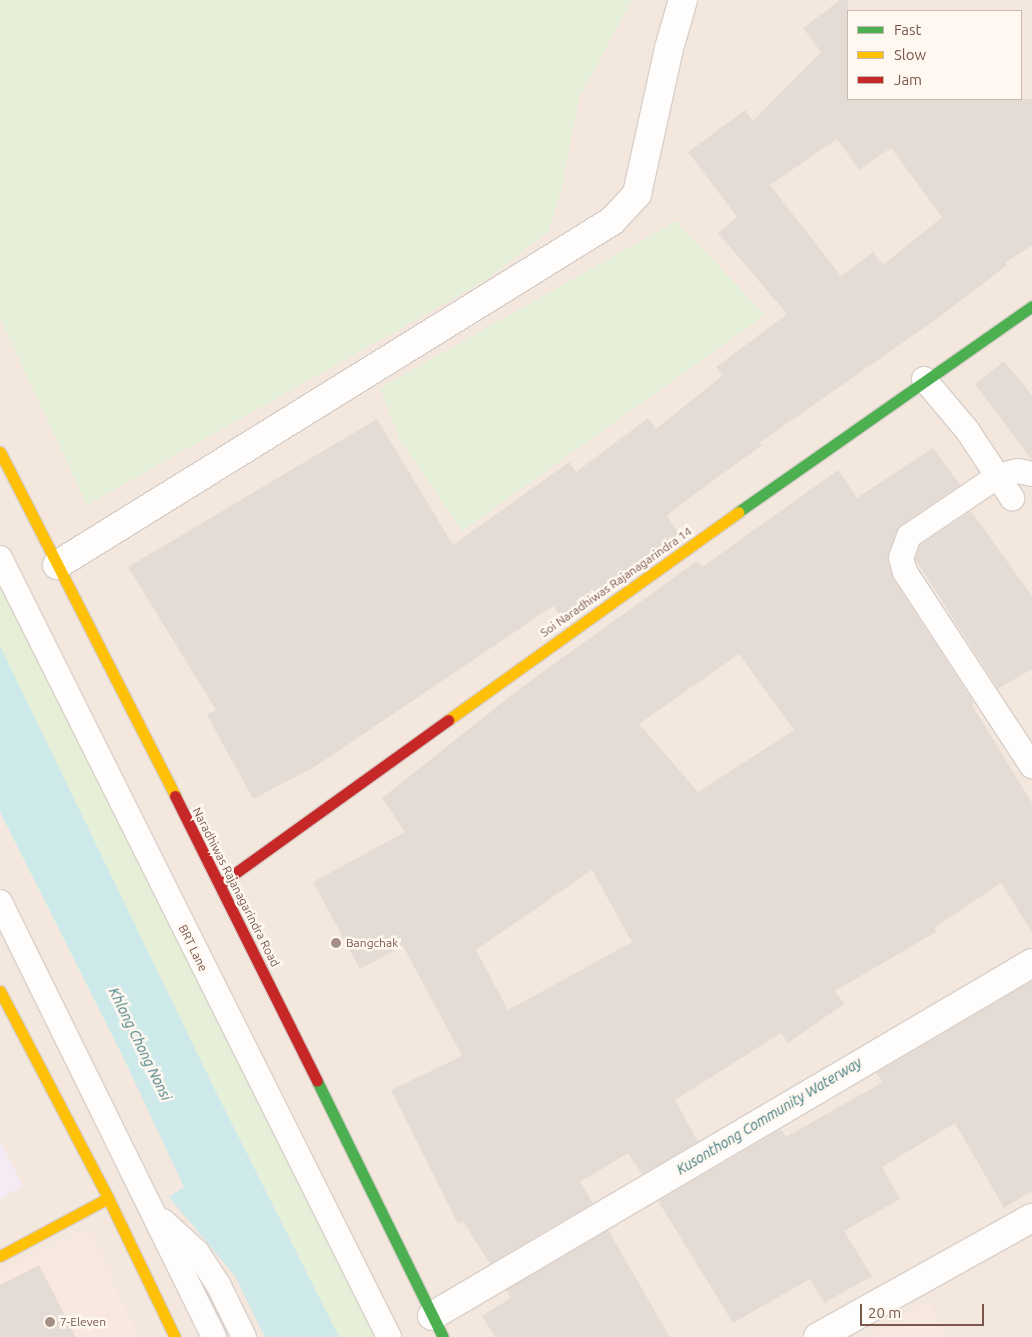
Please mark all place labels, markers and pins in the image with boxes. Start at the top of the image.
place label: Bangchak [346,936,398,950]
marker: Bangchak [330,937,342,949]
place label: 7-Eleven [60,1315,106,1329]
marker: 7-Eleven [44,1316,56,1328]

